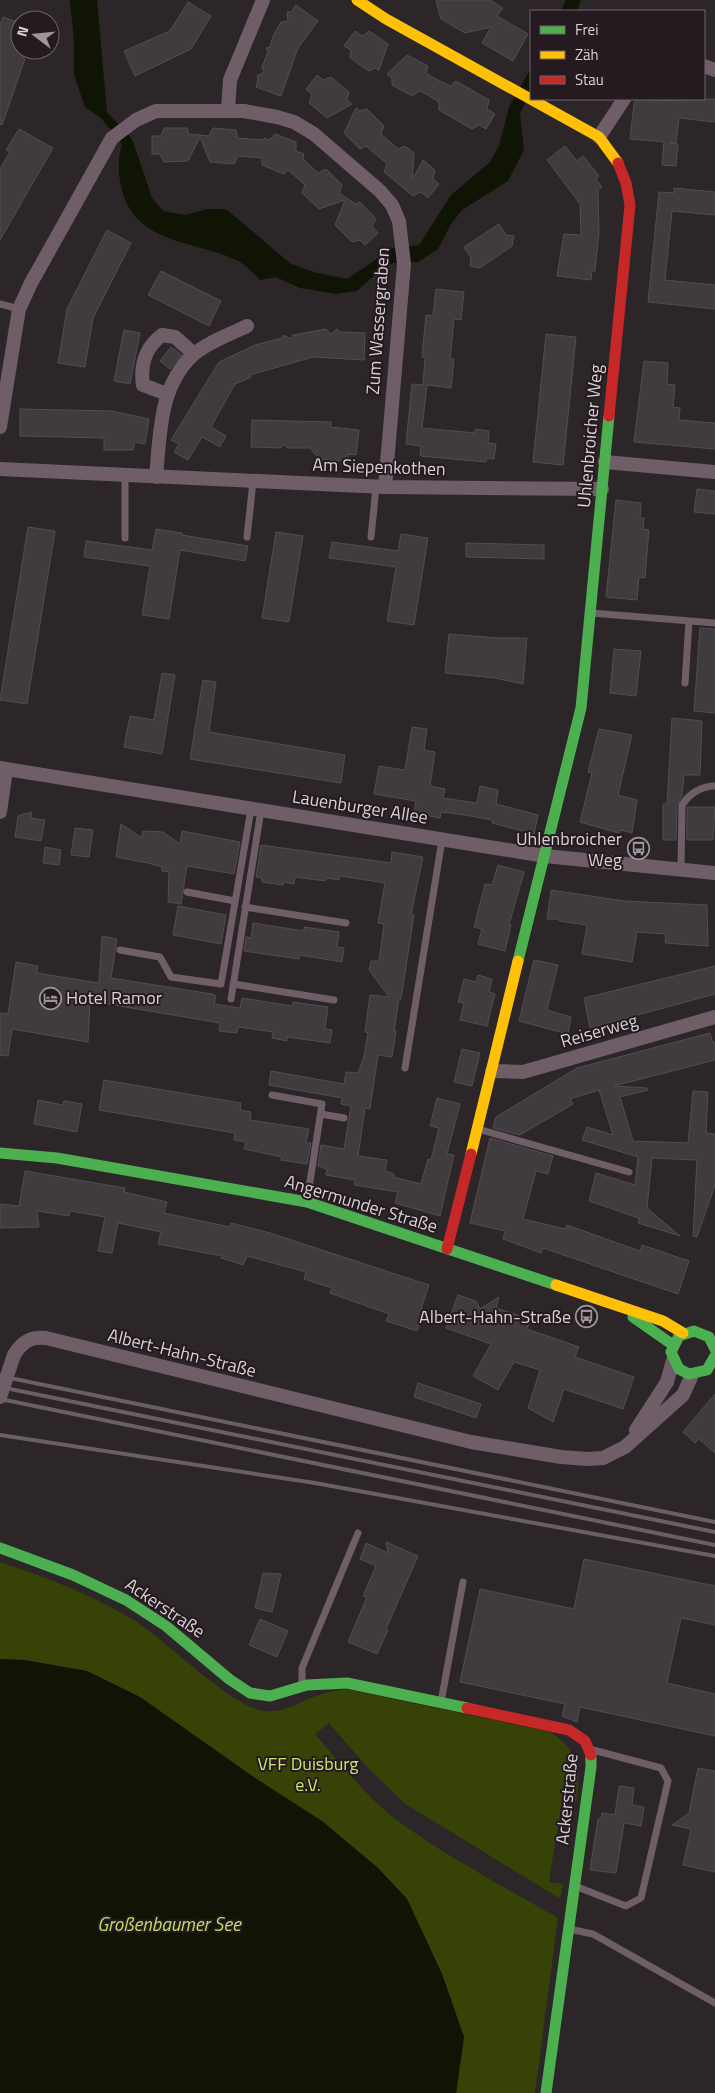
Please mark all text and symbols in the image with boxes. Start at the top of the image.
north arrow [10,10,60,60]
legend [530,10,705,100]
text: Frei [575,18,598,41]
text: N [11,24,33,39]
text: Zäh [575,43,599,66]
text: Stau [575,68,604,91]
street label: Zum Wassergraben [359,247,396,395]
street label: Uhlenbroicher Weg [570,363,609,509]
street label: Am Siepenkothen [312,451,446,482]
street label: Lauenburger Allee [290,782,430,831]
place label: Uhlenbroicher Weg [516,825,622,873]
bus stop icon: Uhlenbroicher Weg [626,837,650,861]
place label: Hotel Ramor [66,984,162,1011]
hotel icon: Hotel Ramor [38,986,62,1010]
street label: Reiserweg [557,1007,641,1054]
street label: Angermunder Straße [281,1167,441,1240]
place label: Albert-Hahn-Straße [419,1303,571,1330]
bus stop icon: Albert-Hahn-Straße [575,1305,599,1329]
street label: Albert-Hahn-Straße [105,1321,259,1384]
street label: Ackerstraße [120,1571,211,1644]
park label: VFF Duisburg e.V. [257,1750,359,1798]
street label: Ackerstraße [548,1752,585,1846]
water label: Großenbaumer See [97,1909,242,1938]

